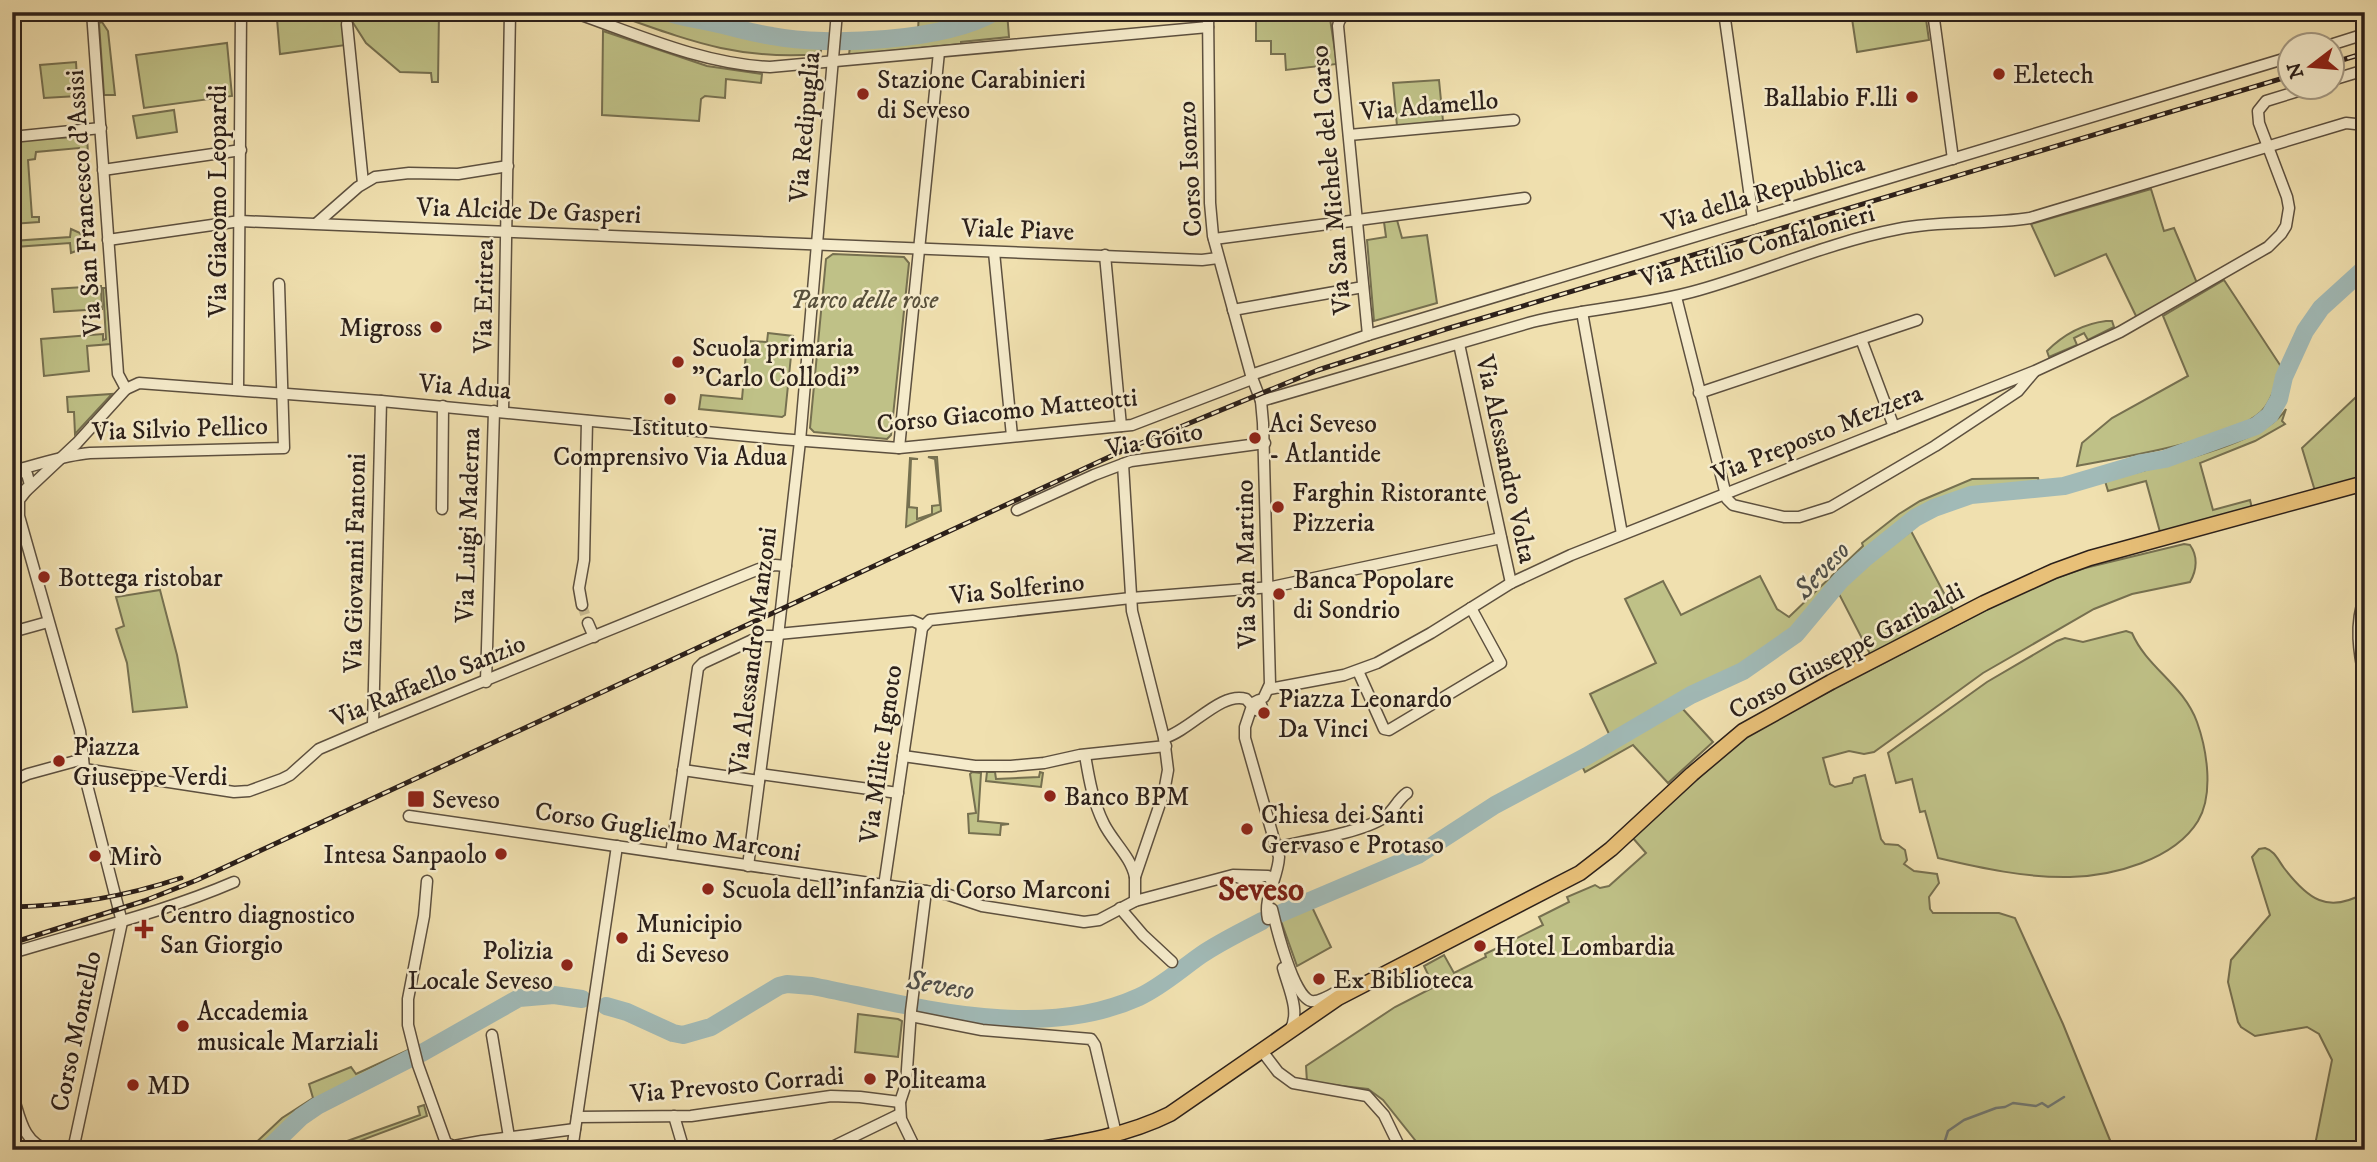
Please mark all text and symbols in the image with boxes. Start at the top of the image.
north arrow [2276,32,2346,102]
street label: Via San Michele del Carso [1303,44,1360,317]
street label: Via Redipuglia [782,50,829,205]
place label: Eletech [2013,59,2094,92]
text: N [2283,59,2309,81]
place label: Stazione Carabinieri di Seveso [877,64,1086,127]
marker: Eletech [1991,66,2007,82]
street label: Via San Francesco d'Assisi [59,68,110,338]
place label: Ballabio F.lli [1763,82,1898,115]
street label: Via Adamello [1358,84,1500,129]
street label: Via Giacomo Leopardi [202,85,235,318]
marker: Stazione Carabinieri di Seveso [855,86,871,102]
marker: Ballabio F.lli [1904,89,1920,105]
street label: Corso Isonzo [1170,100,1211,238]
street label: Via della Repubblica [1657,147,1869,240]
street label: Via Alcide De Gasperi [415,191,642,232]
street label: Via Attilio Confalonieri [1635,197,1879,296]
street label: Viale Piave [960,212,1075,249]
street label: Via Eritrea [467,239,502,354]
park label: Parco delle rose [790,284,939,317]
place label: Migross [339,312,422,345]
marker: Migross [428,319,444,335]
place label: Scuola primaria "Carlo Collodi" [692,332,859,395]
street label: Via Alessandro Volta [1467,351,1544,566]
marker: Scuola primaria "Carlo Collodi" [670,354,686,370]
street label: Via Adua [416,367,512,408]
street label: Via Preposto Mezzera [1706,377,1928,492]
street label: Corso Giacomo Matteotti [875,381,1139,442]
marker: Istituto Comprensivo Via Adua [662,391,678,407]
place label: Aci Seveso - Atlantide [1269,408,1381,471]
street label: Via Silvio Pellico [91,410,268,449]
place label: Istituto Comprensivo Via Adua [553,411,787,474]
street label: Via Goito [1102,415,1206,466]
street label: Via Luigi Maderna [449,427,488,624]
marker: Aci Seveso - Atlantide [1247,430,1263,446]
street label: Via Giovanni Fantoni [337,453,374,674]
place label: Farghin Ristorante Pizzeria [1292,477,1487,540]
street label: Via San Martino [1229,479,1264,650]
marker: Farghin Ristorante Pizzeria [1270,499,1286,515]
street label: Via Alessandro Manzoni [722,525,785,778]
water label: Seveso [1785,533,1858,608]
place label: Bottega ristobar [58,562,223,595]
place label: Banca Popolare di Sondrio [1293,564,1454,627]
street label: Via Solferino [947,566,1086,613]
marker: Bottega ristobar [36,569,52,585]
street label: Corso Giuseppe Garibaldi [1723,575,1970,727]
marker: Banca Popolare di Sondrio [1271,586,1287,602]
street label: Via Raffaello Sanzio [326,627,531,736]
street label: Via Milite Ignoto [853,663,910,846]
place label: Piazza Leonardo Da Vinci [1278,683,1452,746]
marker: Piazza Leonardo Da Vinci [1256,705,1272,721]
place label: Piazza Giuseppe Verdi [73,731,227,794]
marker: Piazza Giuseppe Verdi [51,753,67,769]
place label: Banco BPM [1064,781,1190,814]
place label: Seveso [432,784,500,817]
marker: Banco BPM [1042,788,1058,804]
marker: Seveso [406,789,426,809]
street label: Corso Guglielmo Marconi [532,795,803,870]
place label: Chiesa dei Santi Gervaso e Protaso [1261,799,1444,862]
marker: Chiesa dei Santi Gervaso e Protaso [1239,821,1255,837]
place label: Intesa Sanpaolo [323,839,487,872]
place label: Mirò [109,841,162,874]
marker: Intesa Sanpaolo [493,846,509,862]
marker: Mirò [87,848,103,864]
district label: Seveso [1218,870,1304,911]
place label: Scuola dell'infanzia di Corso Marconi [722,874,1110,907]
marker: Scuola dell'infanzia di Corso Marconi [700,881,716,897]
place label: Centro diagnostico San Giorgio [160,899,355,962]
place label: Municipio di Seveso [636,908,743,971]
marker: Centro diagnostico San Giorgio [134,919,154,939]
marker: Municipio di Seveso [614,930,630,946]
place label: Hotel Lombardia [1494,931,1675,964]
place label: Polizia Locale Seveso [407,935,553,998]
marker: Hotel Lombardia [1472,938,1488,954]
street label: Corso Montello [43,948,110,1115]
marker: Polizia Locale Seveso [559,957,575,973]
water label: Seveso [903,962,977,1009]
place label: Ex Biblioteca [1333,964,1473,997]
marker: Ex Biblioteca [1311,971,1327,987]
place label: Accademia musicale Marziali [197,996,379,1059]
marker: Accademia musicale Marziali [175,1018,191,1034]
street label: Via Prevosto Corradi [628,1060,845,1111]
place label: Politeama [884,1064,986,1097]
place label: MD [147,1070,190,1103]
marker: Politeama [862,1071,878,1087]
marker: MD [125,1077,141,1093]

